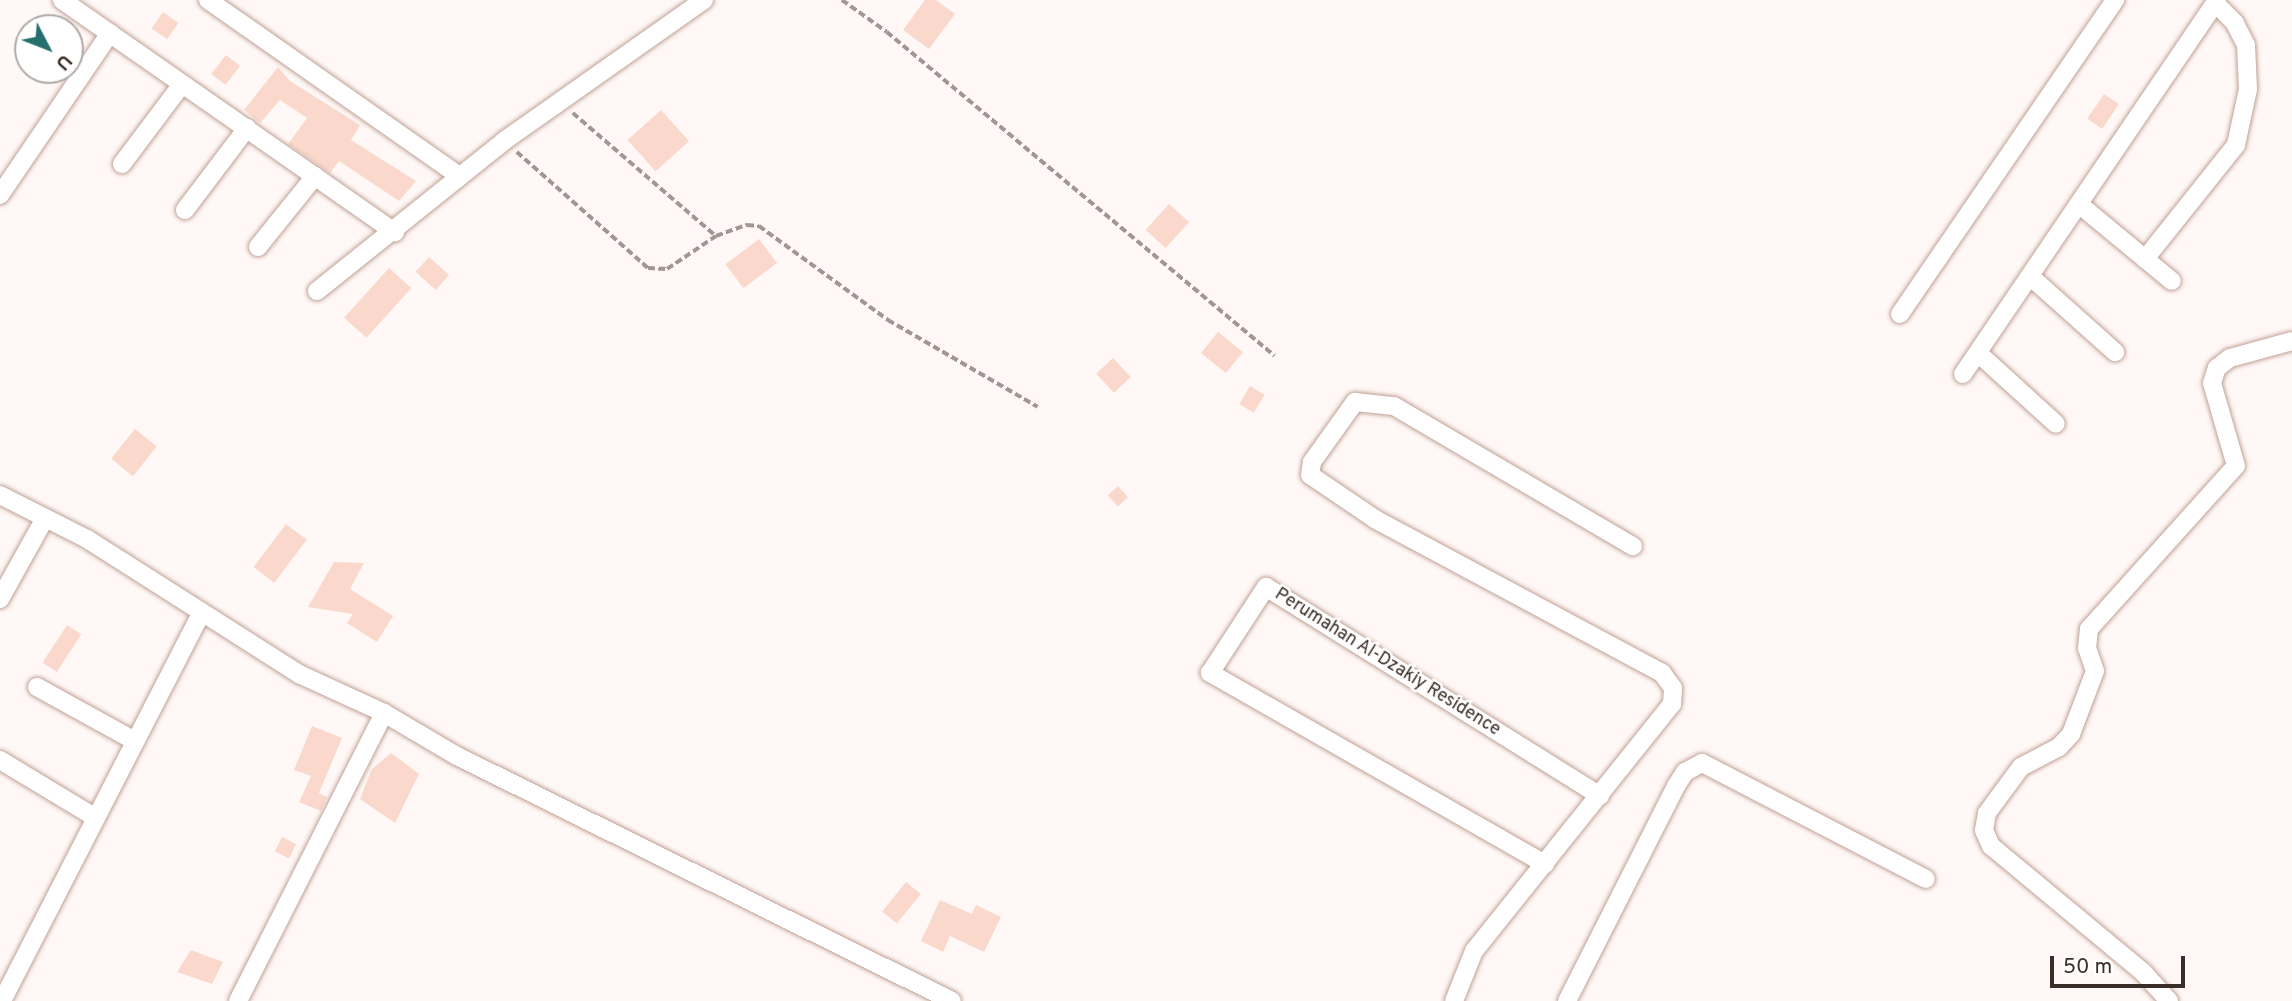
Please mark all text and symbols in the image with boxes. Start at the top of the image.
north arrow [14,14,84,84]
text: U [50,49,77,75]
street label: Perumahan Al-Dzakiy Residence [1270,584,1504,742]
scale bar [2054,942,2189,986]
text: 50 m [2063,954,2112,981]

